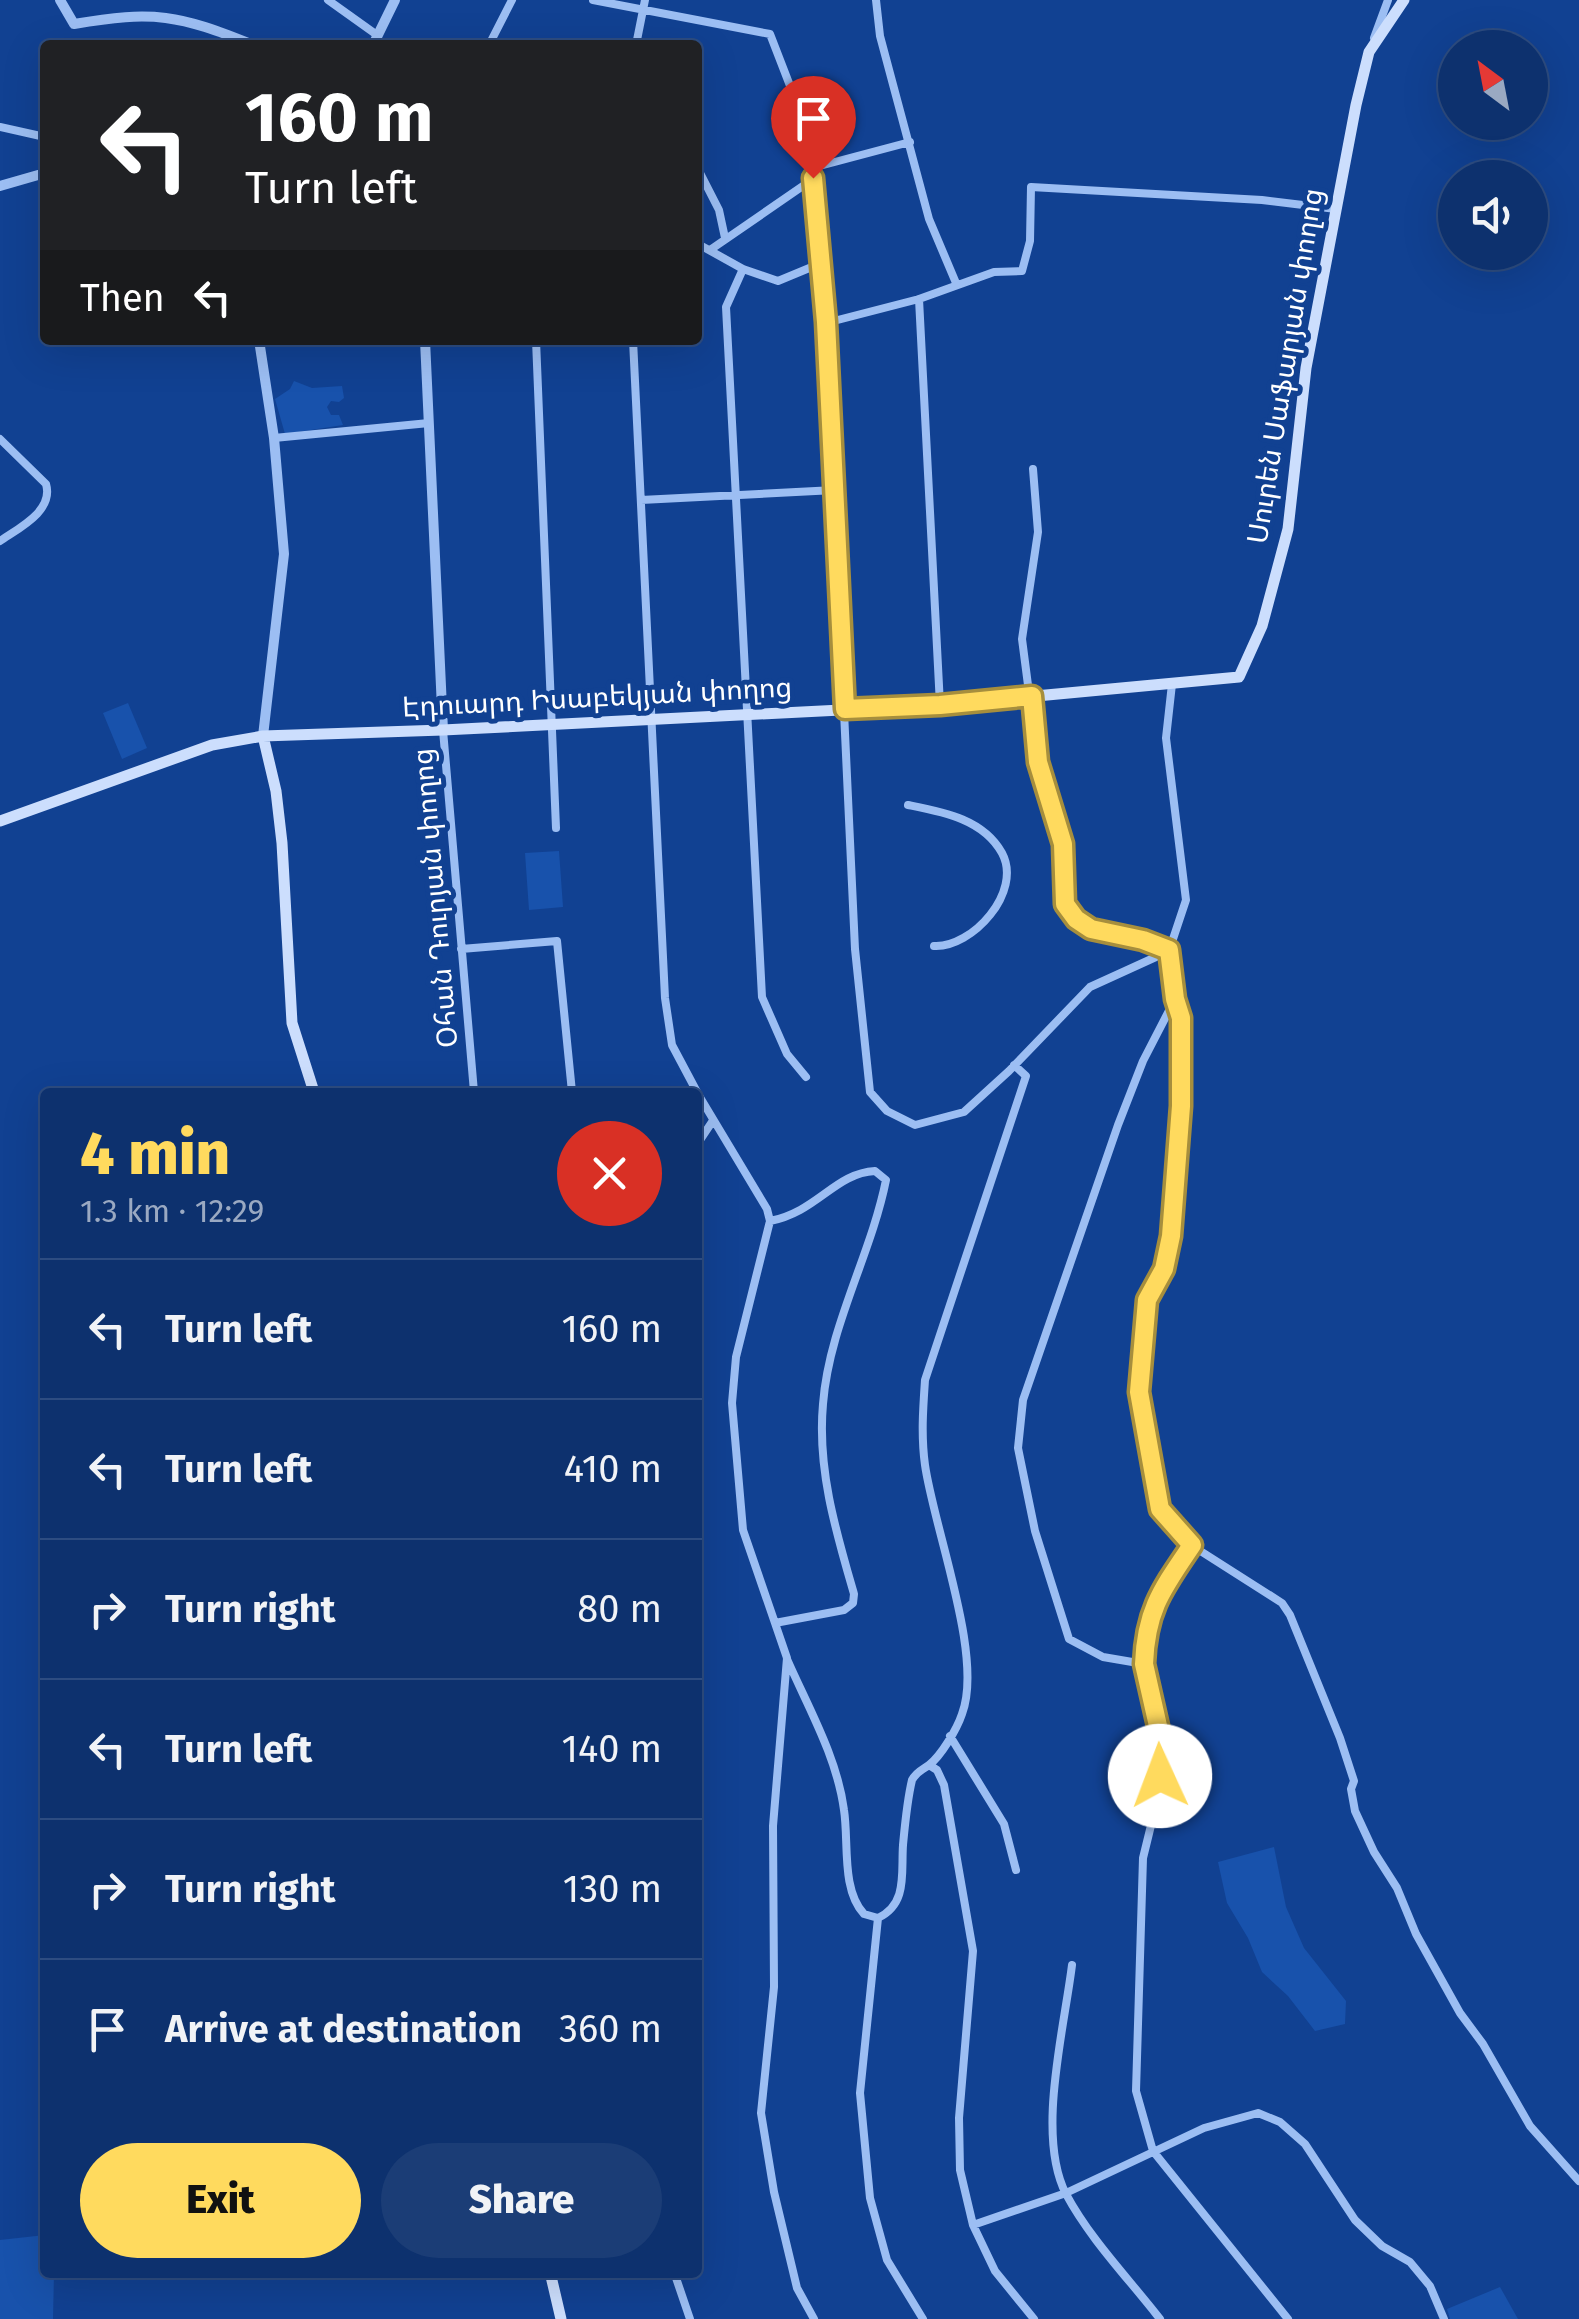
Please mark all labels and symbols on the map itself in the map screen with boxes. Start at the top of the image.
north arrow [1438,30,1548,140]
pin [771,76,856,179]
street label: Սուրեն Սաֆարյան փողոց [1241,186,1329,546]
street label: Էդուարդ Իսաբեկյան փողոց [401,670,793,724]
street label: Օհան Դուրյան փողոց [405,747,465,1049]
position arrow [1108,1724,1212,1828]

